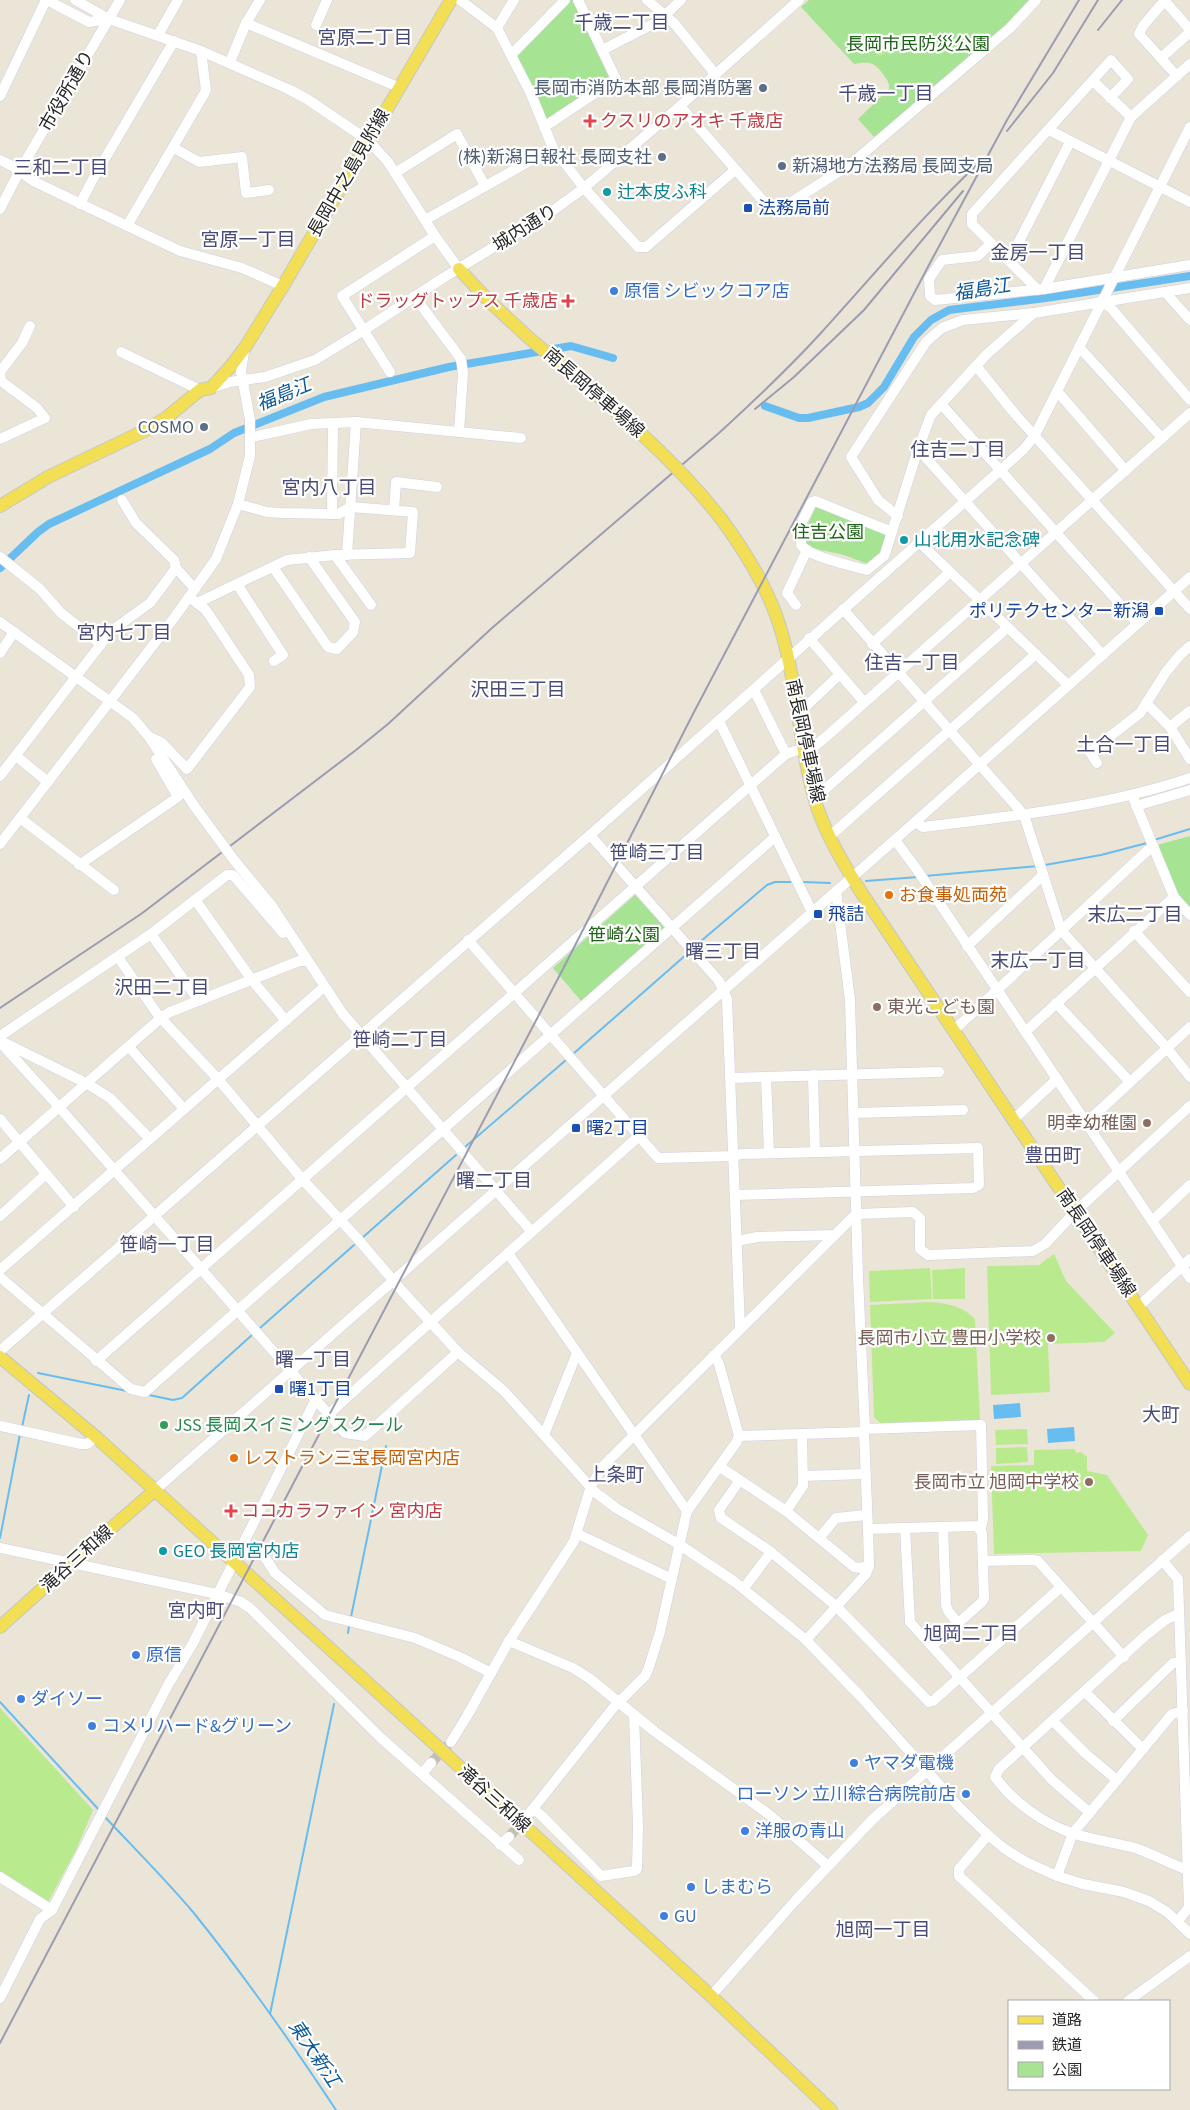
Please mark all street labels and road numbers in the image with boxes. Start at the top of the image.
street label: 市役所通り [34,46,100,136]
street label: 長岡中之島見附線 [302,104,396,242]
street label: 城内通り [488,198,562,258]
street label: 南長岡停車場線 [538,342,650,444]
street label: 南長岡停車場線 [780,677,830,805]
street label: 南長岡停車場線 [1050,1184,1142,1302]
street label: 滝谷三和線 [35,1520,119,1598]
street label: 滝谷三和線 [452,1760,536,1838]

